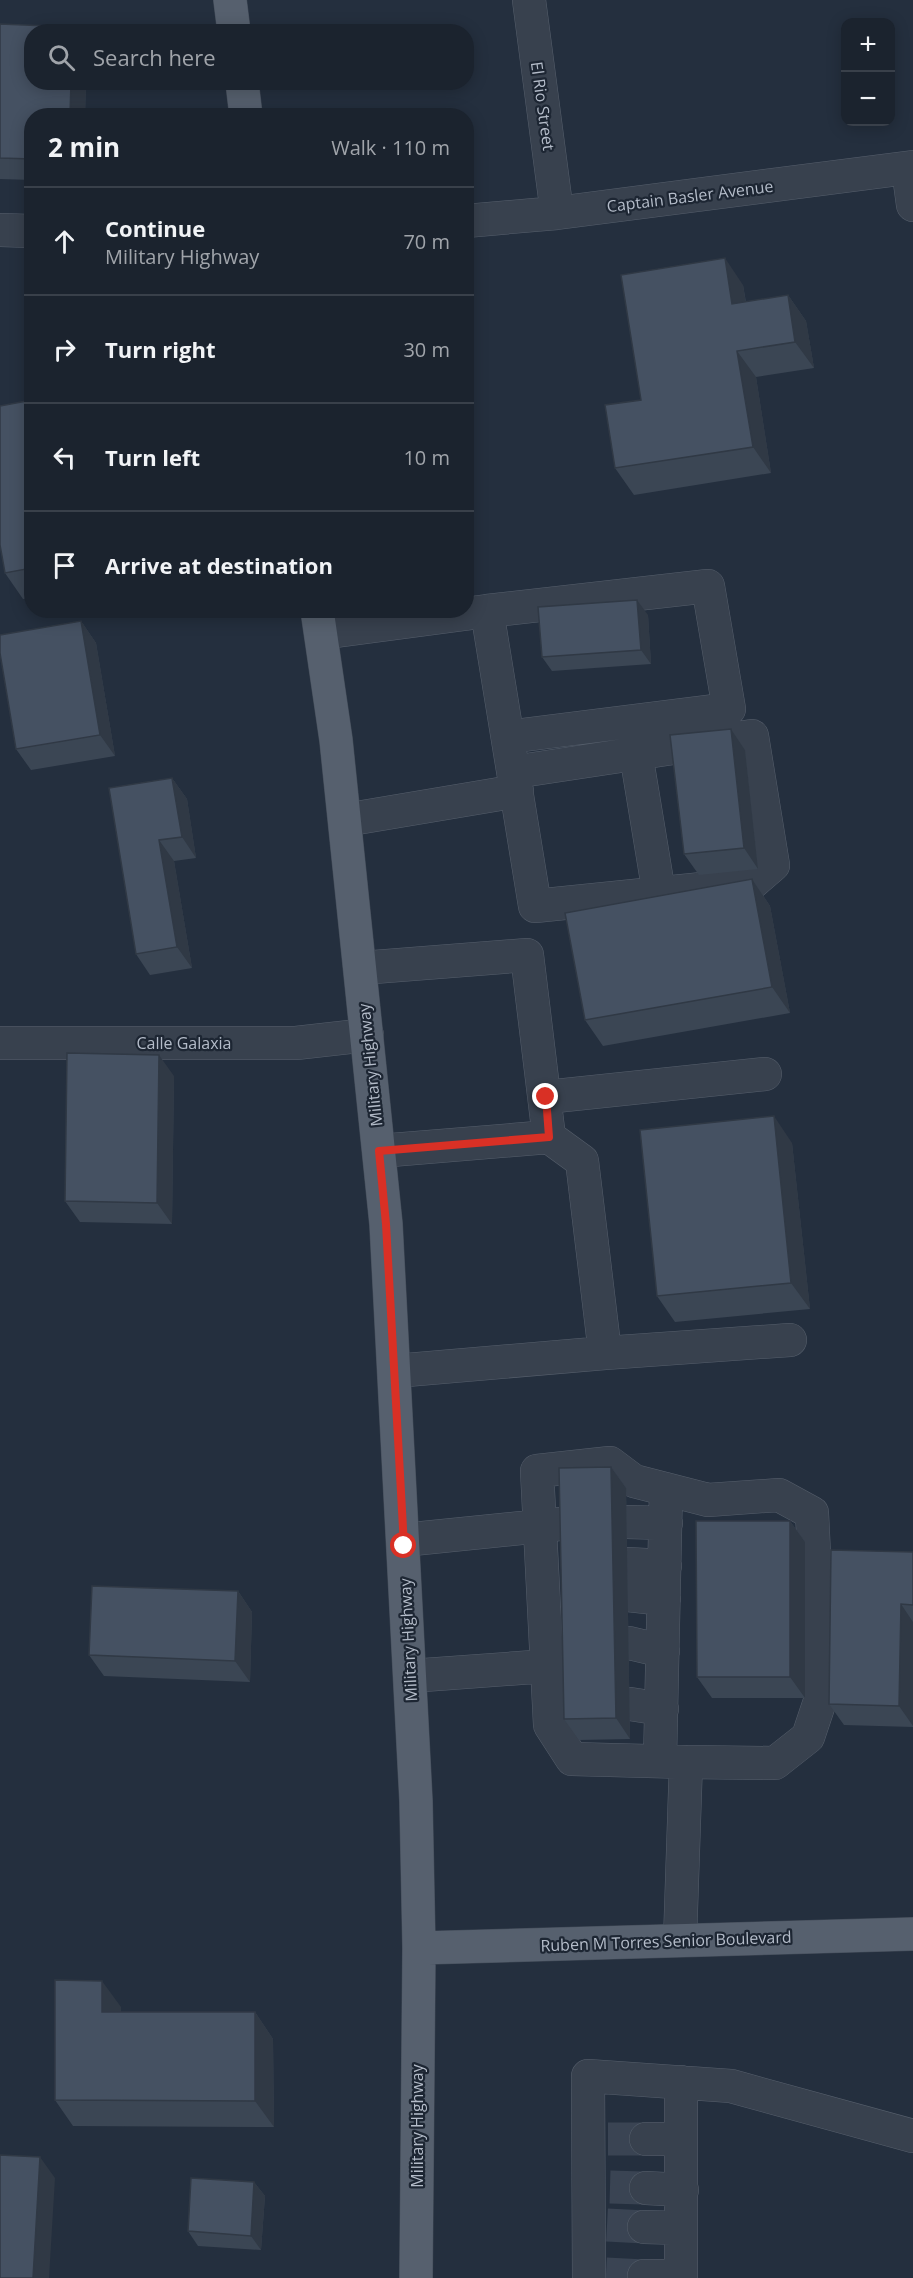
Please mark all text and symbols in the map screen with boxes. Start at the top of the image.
map controls [841,18,895,126]
button: + [841,18,895,72]
search box [24,24,474,90]
icon: search [45,41,78,74]
text: Search here [93,42,216,72]
street label: El Rio Street [526,60,560,152]
button: − [841,72,895,126]
text: 2 min [48,129,120,165]
text: Walk · 110 m [331,134,450,161]
street label: Captain Basler Avenue [605,175,775,217]
text: Continue [105,213,205,243]
icon: ahead [48,225,81,258]
text: 70 m [403,228,450,255]
text: Military Highway [105,243,259,270]
icon: right [48,333,81,366]
text: Turn right [105,334,216,364]
text: 30 m [403,336,450,363]
icon: left [48,441,81,474]
text: Turn left [105,442,200,472]
text: 10 m [403,444,450,471]
icon: arrive [48,549,81,582]
text: Arrive at destination [105,550,333,580]
street label: Military Highway [353,1001,387,1128]
street label: Calle Galaxia [137,1032,231,1054]
route end [532,1083,558,1109]
route start [390,1532,416,1558]
street label: Military Highway [394,1577,422,1702]
street label: Ruben M Torres Senior Boulevard [540,1926,792,1956]
street label: Military Highway [406,2063,428,2188]

